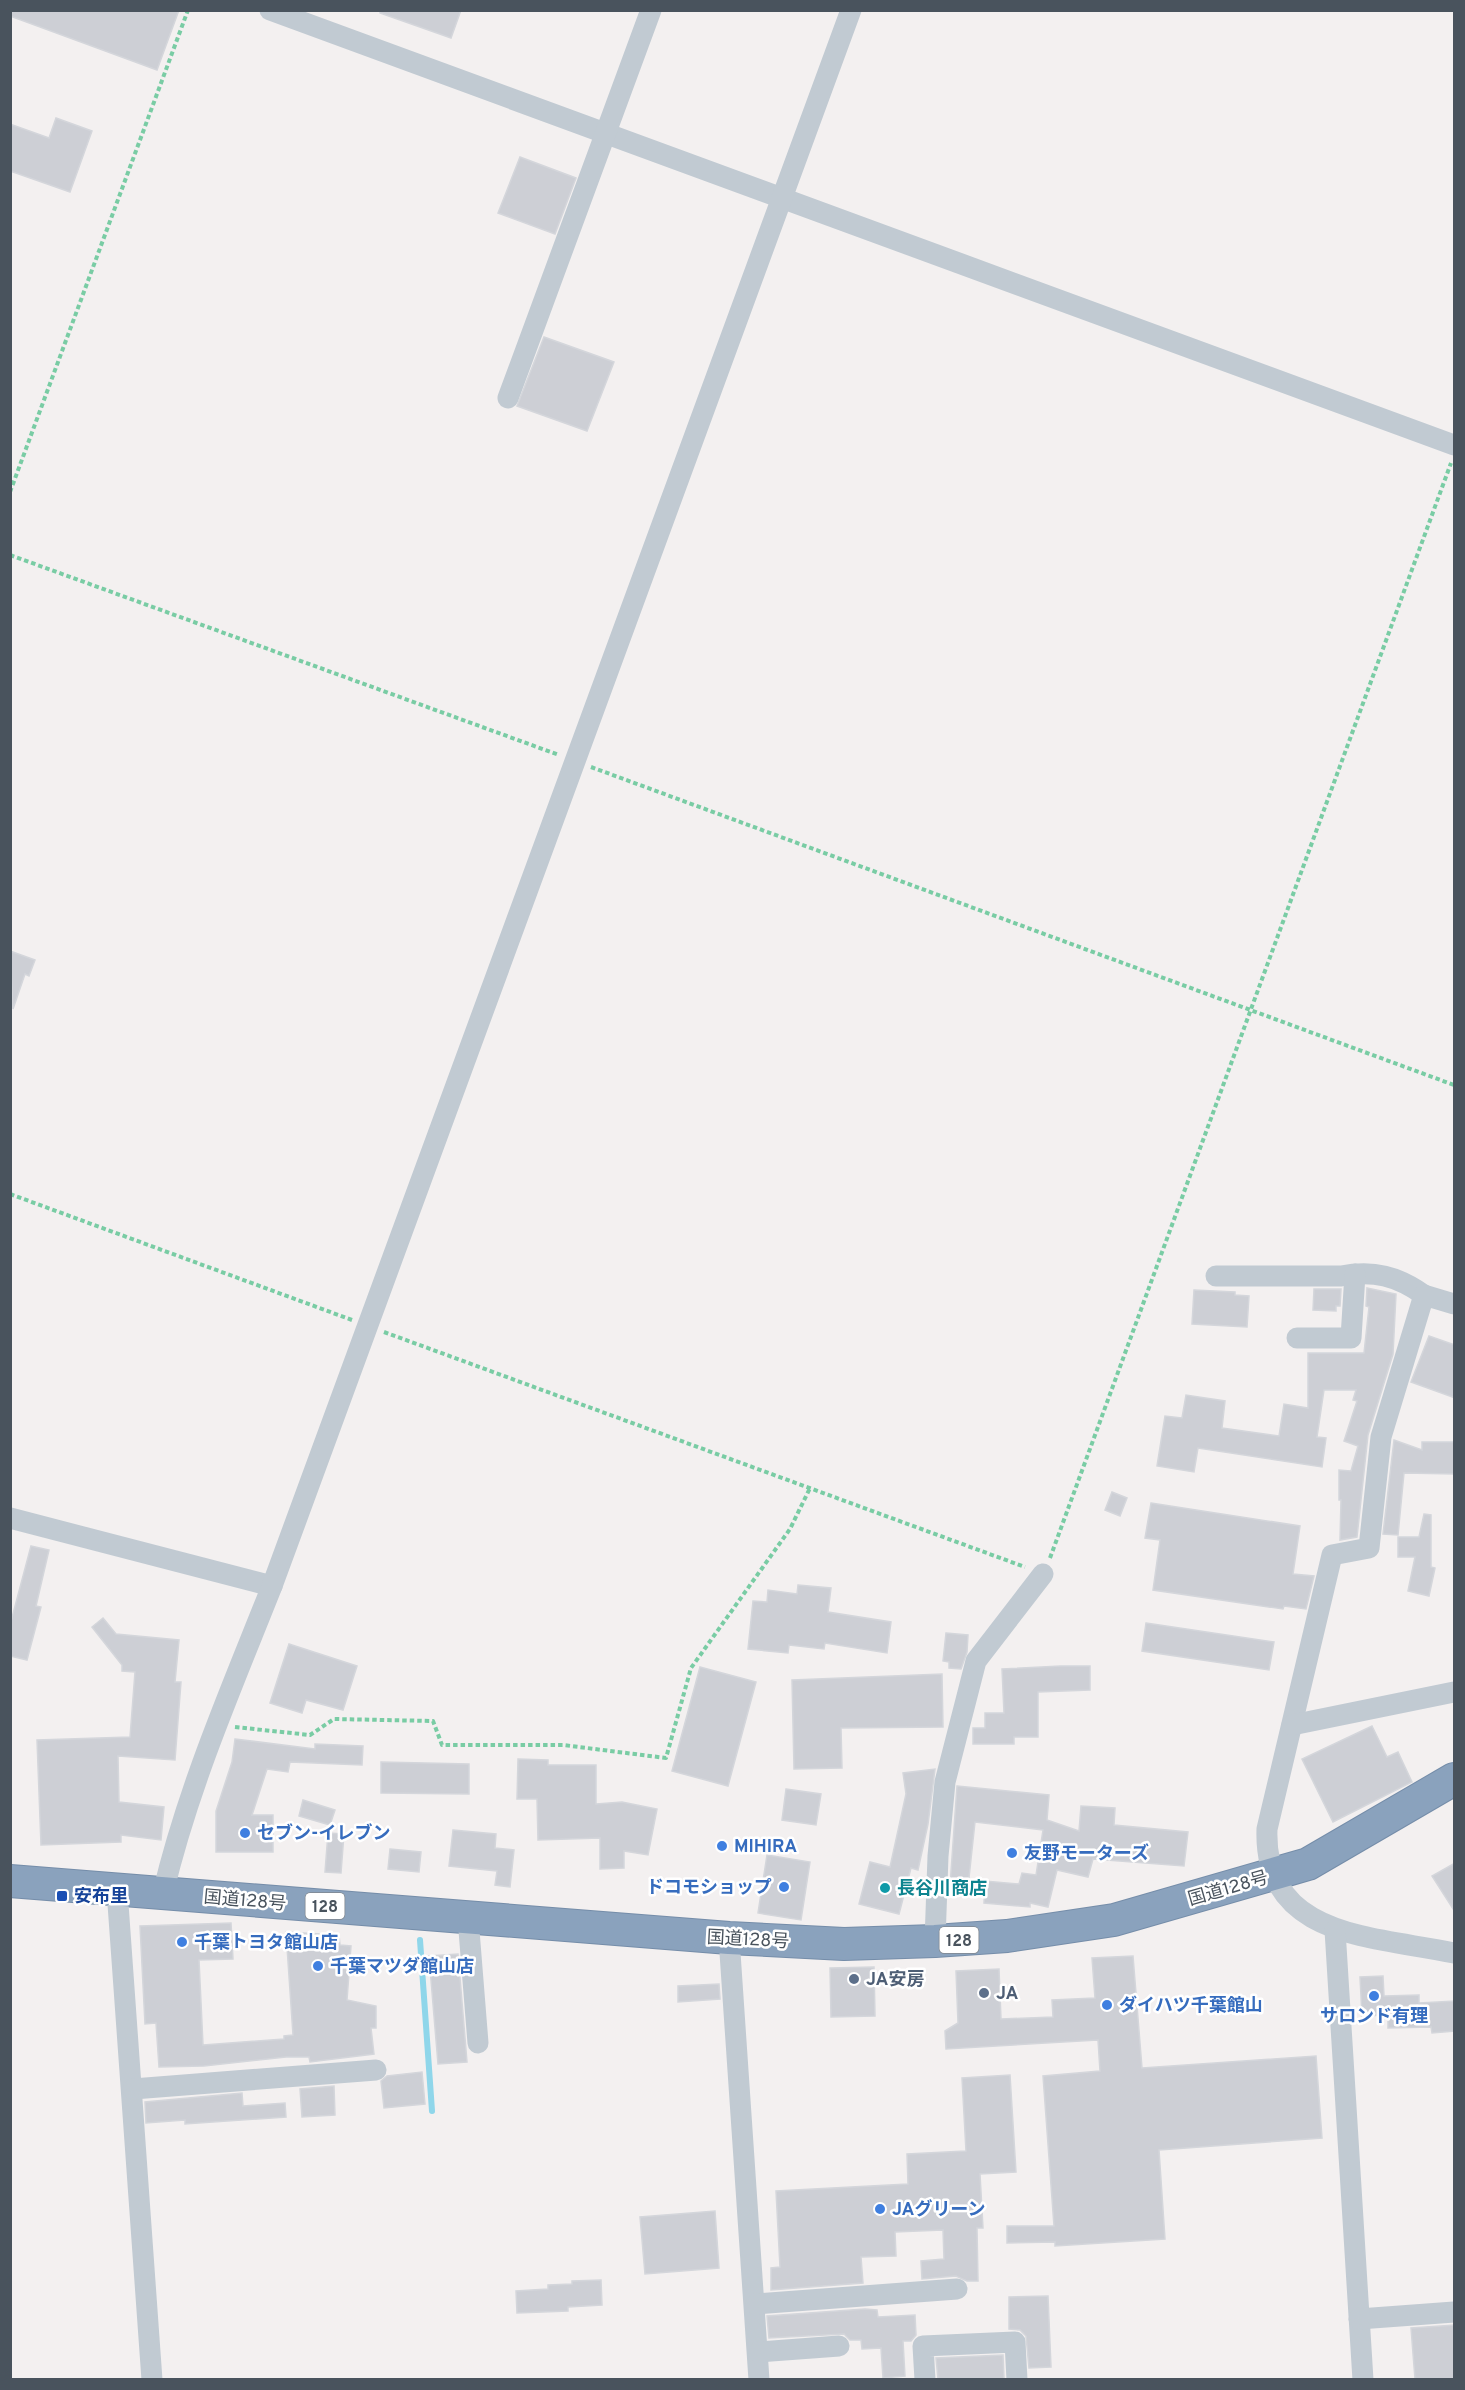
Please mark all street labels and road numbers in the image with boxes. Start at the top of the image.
street label: 国道128号 [1185,1867,1271,1912]
street label: 国道128号 [203,1886,287,1917]
road number: 128 [306,1893,344,1919]
street label: 国道128号 [706,1927,790,1954]
road number: 128 [940,1927,978,1953]

